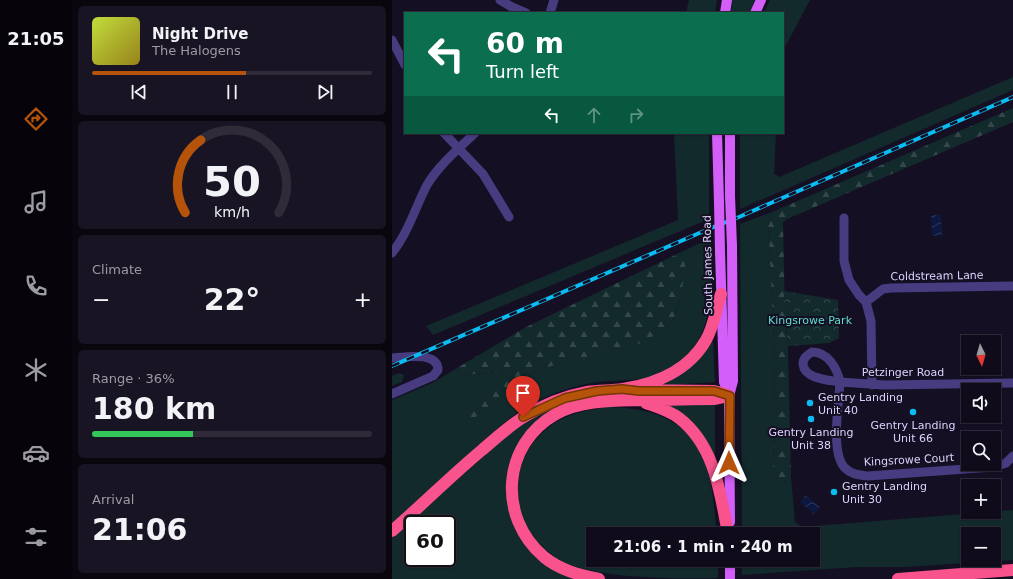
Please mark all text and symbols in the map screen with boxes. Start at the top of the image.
text: Night Drive [152,25,248,43]
text: 60 m [486,27,564,60]
text: 21:05 [7,28,65,49]
icon: left [420,28,472,80]
text: The Halogens [152,43,241,58]
text: Turn left [486,61,559,82]
icon: previous [128,81,150,103]
icon: pause [221,81,243,103]
icon: next [314,81,336,103]
icon: left [541,104,563,126]
icon: ahead [583,104,605,126]
icon: right [625,104,647,126]
icon: directions [22,105,50,133]
text: 50 [203,157,261,206]
icon: music [22,188,50,216]
text: km/h [214,203,250,219]
street label: South James Road [701,215,715,315]
text: Climate [92,262,142,277]
street label: Coldstream Lane [890,269,984,283]
icon: phone [22,272,50,300]
text: 22° [204,282,260,317]
text: − [92,287,110,312]
text: + [354,287,372,312]
park label: Kingsrowe Park [768,314,853,327]
north arrow [961,335,1001,375]
map controls [961,335,1001,567]
icon: climate [22,356,50,384]
street label: Petzinger Road [862,366,944,379]
text: Range · 36% [92,371,175,386]
pin [506,376,540,417]
icon: arrive [512,382,534,404]
button: sound [961,383,1001,423]
text: 180 km [92,391,216,426]
place label: Gentry Landing Unit 40 [818,391,903,417]
marker: Gentry Landing Unit 40 [805,398,815,408]
marker: Gentry Landing Unit 66 [908,407,918,417]
marker: Gentry Landing Unit 38 [806,414,816,424]
place label: Gentry Landing Unit 66 [871,419,955,445]
place label: Gentry Landing Unit 38 [769,426,853,452]
button: search [961,431,1001,471]
icon: car [22,439,50,467]
position arrow [708,442,750,484]
street label: Kingsrowe Court [863,451,955,469]
button: + [961,479,1001,519]
place label: Gentry Landing Unit 30 [842,480,927,506]
marker: Gentry Landing Unit 30 [829,487,839,497]
text: Arrival [92,492,134,507]
text: 21:06 [92,512,188,547]
speed limit sign: 60 [404,515,456,567]
icon: filters [22,523,50,551]
button: − [961,527,1001,567]
text: 21:06 · 1 min · 240 m [613,538,793,556]

